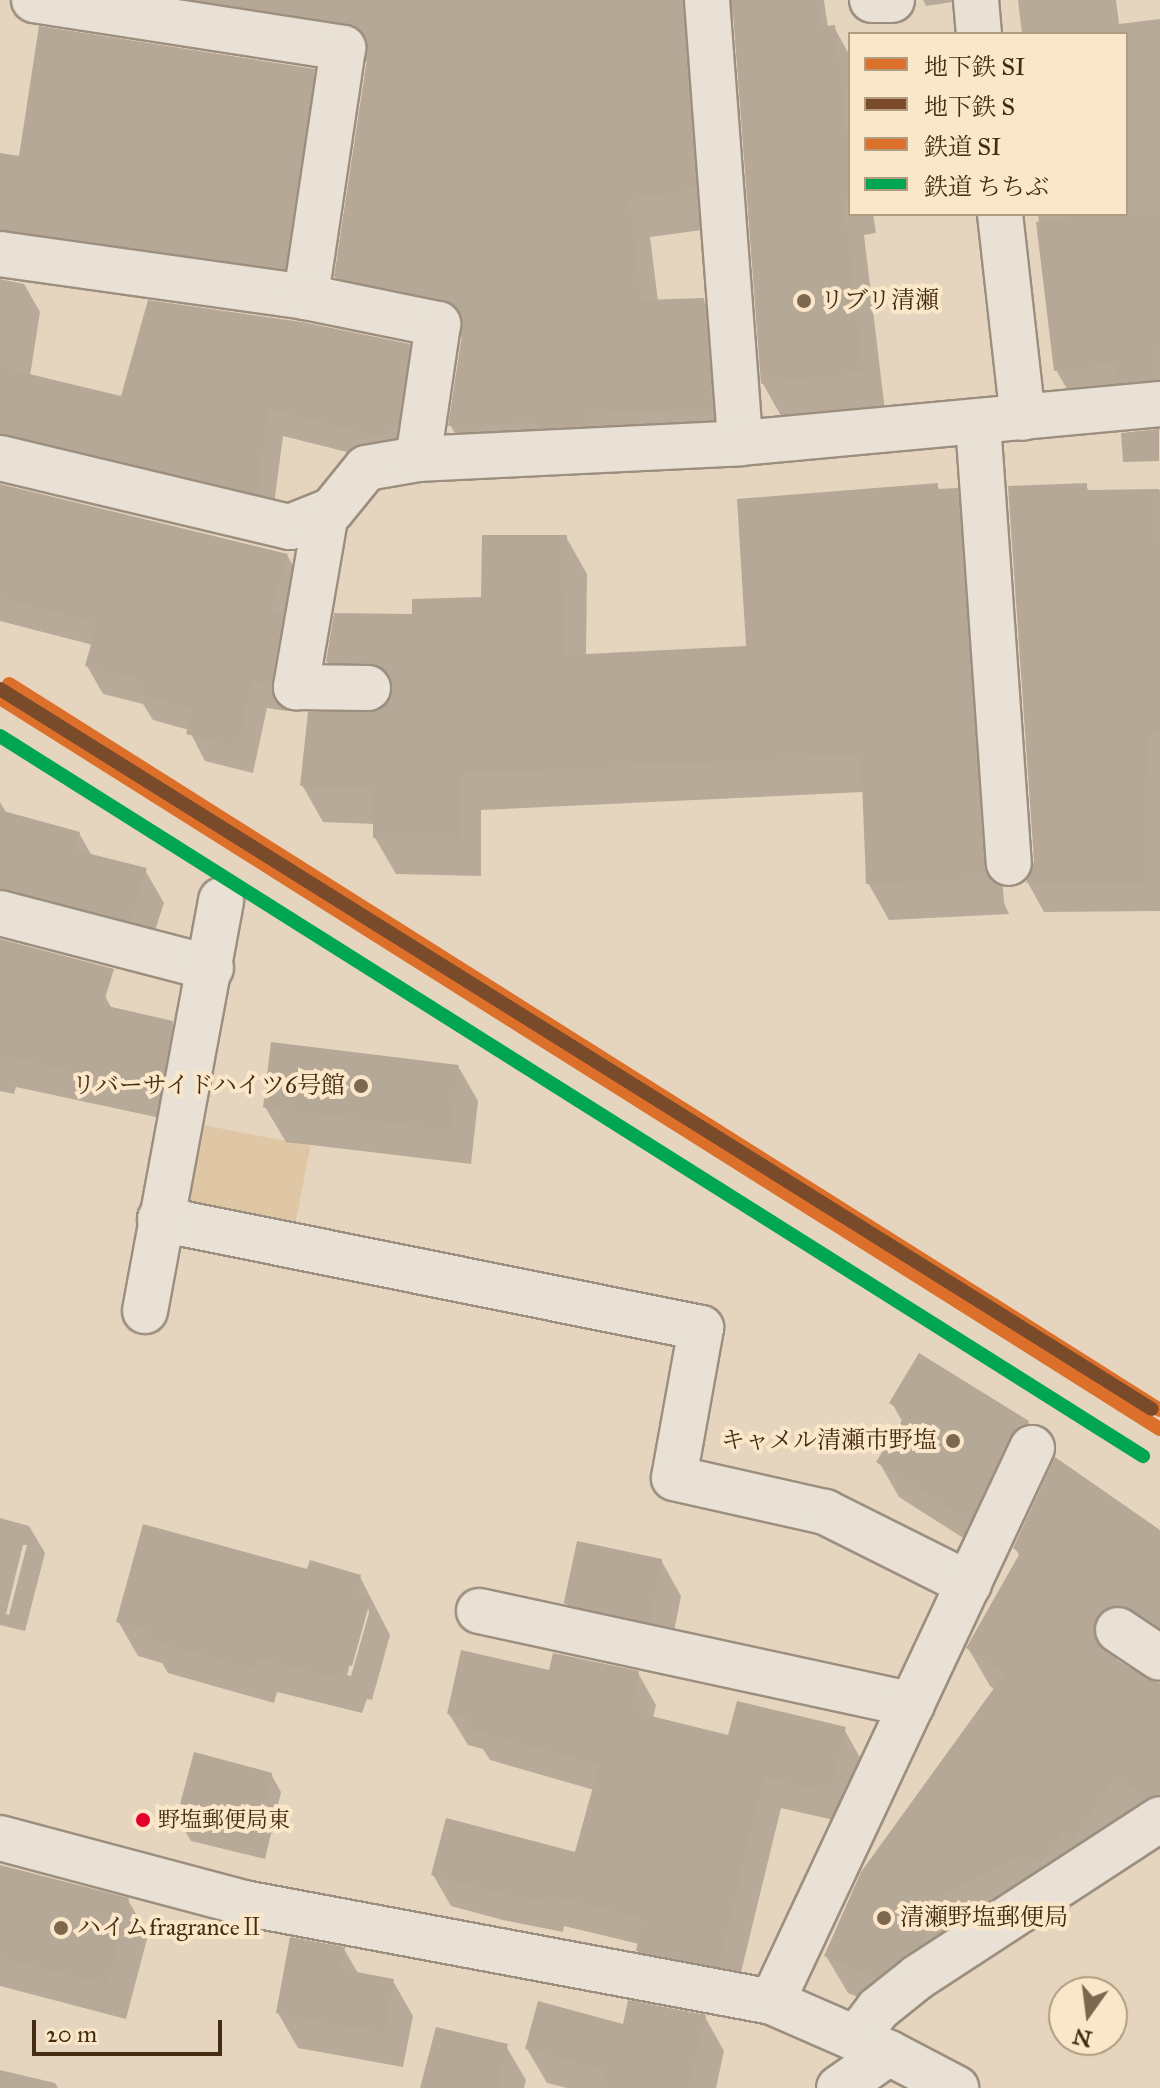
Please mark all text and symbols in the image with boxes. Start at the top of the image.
legend [848,32,1128,216]
text: 地下鉄 SI [924,52,1025,82]
text: 地下鉄 S [924,92,1015,122]
text: 鉄道 SI [924,132,1001,162]
text: 鉄道 ちちぶ [924,172,1049,202]
place label: リブリ清瀬 [820,287,940,315]
marker: リブリ清瀬 [795,292,813,310]
place label: リバーサイドハイツ6号館 [69,1072,345,1100]
marker: リバーサイドハイツ6号館 [352,1077,370,1095]
place label: キャメル清瀬市野塩 [721,1427,937,1455]
marker: キャメル清瀬市野塩 [944,1432,962,1450]
place label: 野塩郵便局東 [158,1807,290,1833]
marker: 野塩郵便局東 [135,1812,151,1828]
place label: 清瀬野塩郵便局 [900,1904,1068,1932]
marker: 清瀬野塩郵便局 [875,1909,893,1927]
place label: ハイムfragranceⅡ [77,1914,264,1942]
marker: ハイムfragranceⅡ [52,1919,70,1937]
north arrow [1048,1976,1128,2056]
scale bar [36,2004,226,2054]
text: 20 m [46,2019,97,2049]
text: N [1070,2022,1095,2053]

